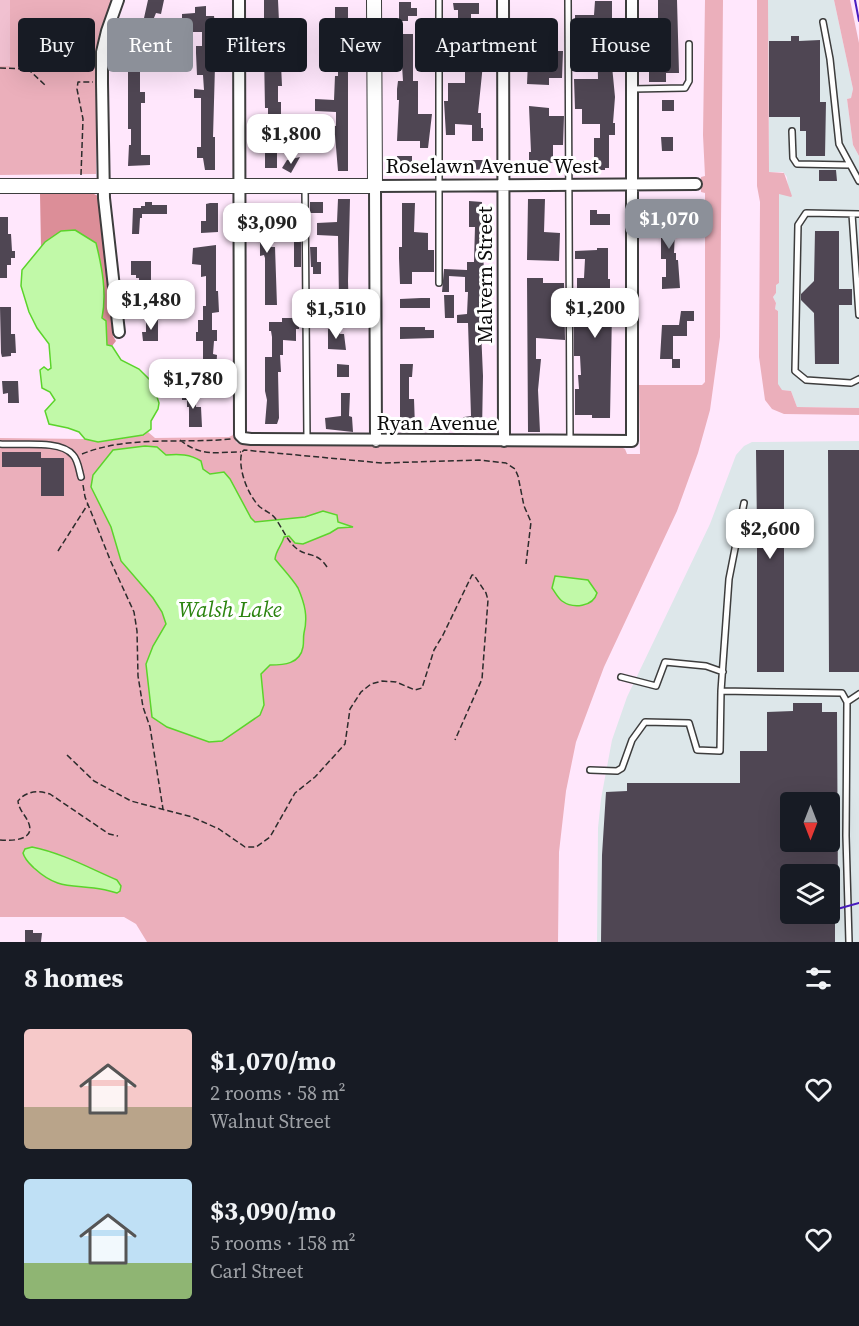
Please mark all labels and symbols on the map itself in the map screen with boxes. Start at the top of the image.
pin: $1,800 [242,114,340,165]
street label: Roselawn Avenue West [385,151,599,180]
pin: $1,070 [620,199,718,250]
pin: $3,090 [218,203,316,254]
street label: Malvern Street [470,206,499,343]
pin: $1,480 [102,280,200,331]
pin: $1,200 [546,288,644,339]
pin: $1,510 [287,289,385,340]
pin: $1,780 [144,359,242,410]
street label: Ryan Avenue [377,408,497,437]
pin: $2,600 [721,509,819,560]
water label: Walsh Lake [178,594,282,624]
north arrow [780,792,840,852]

